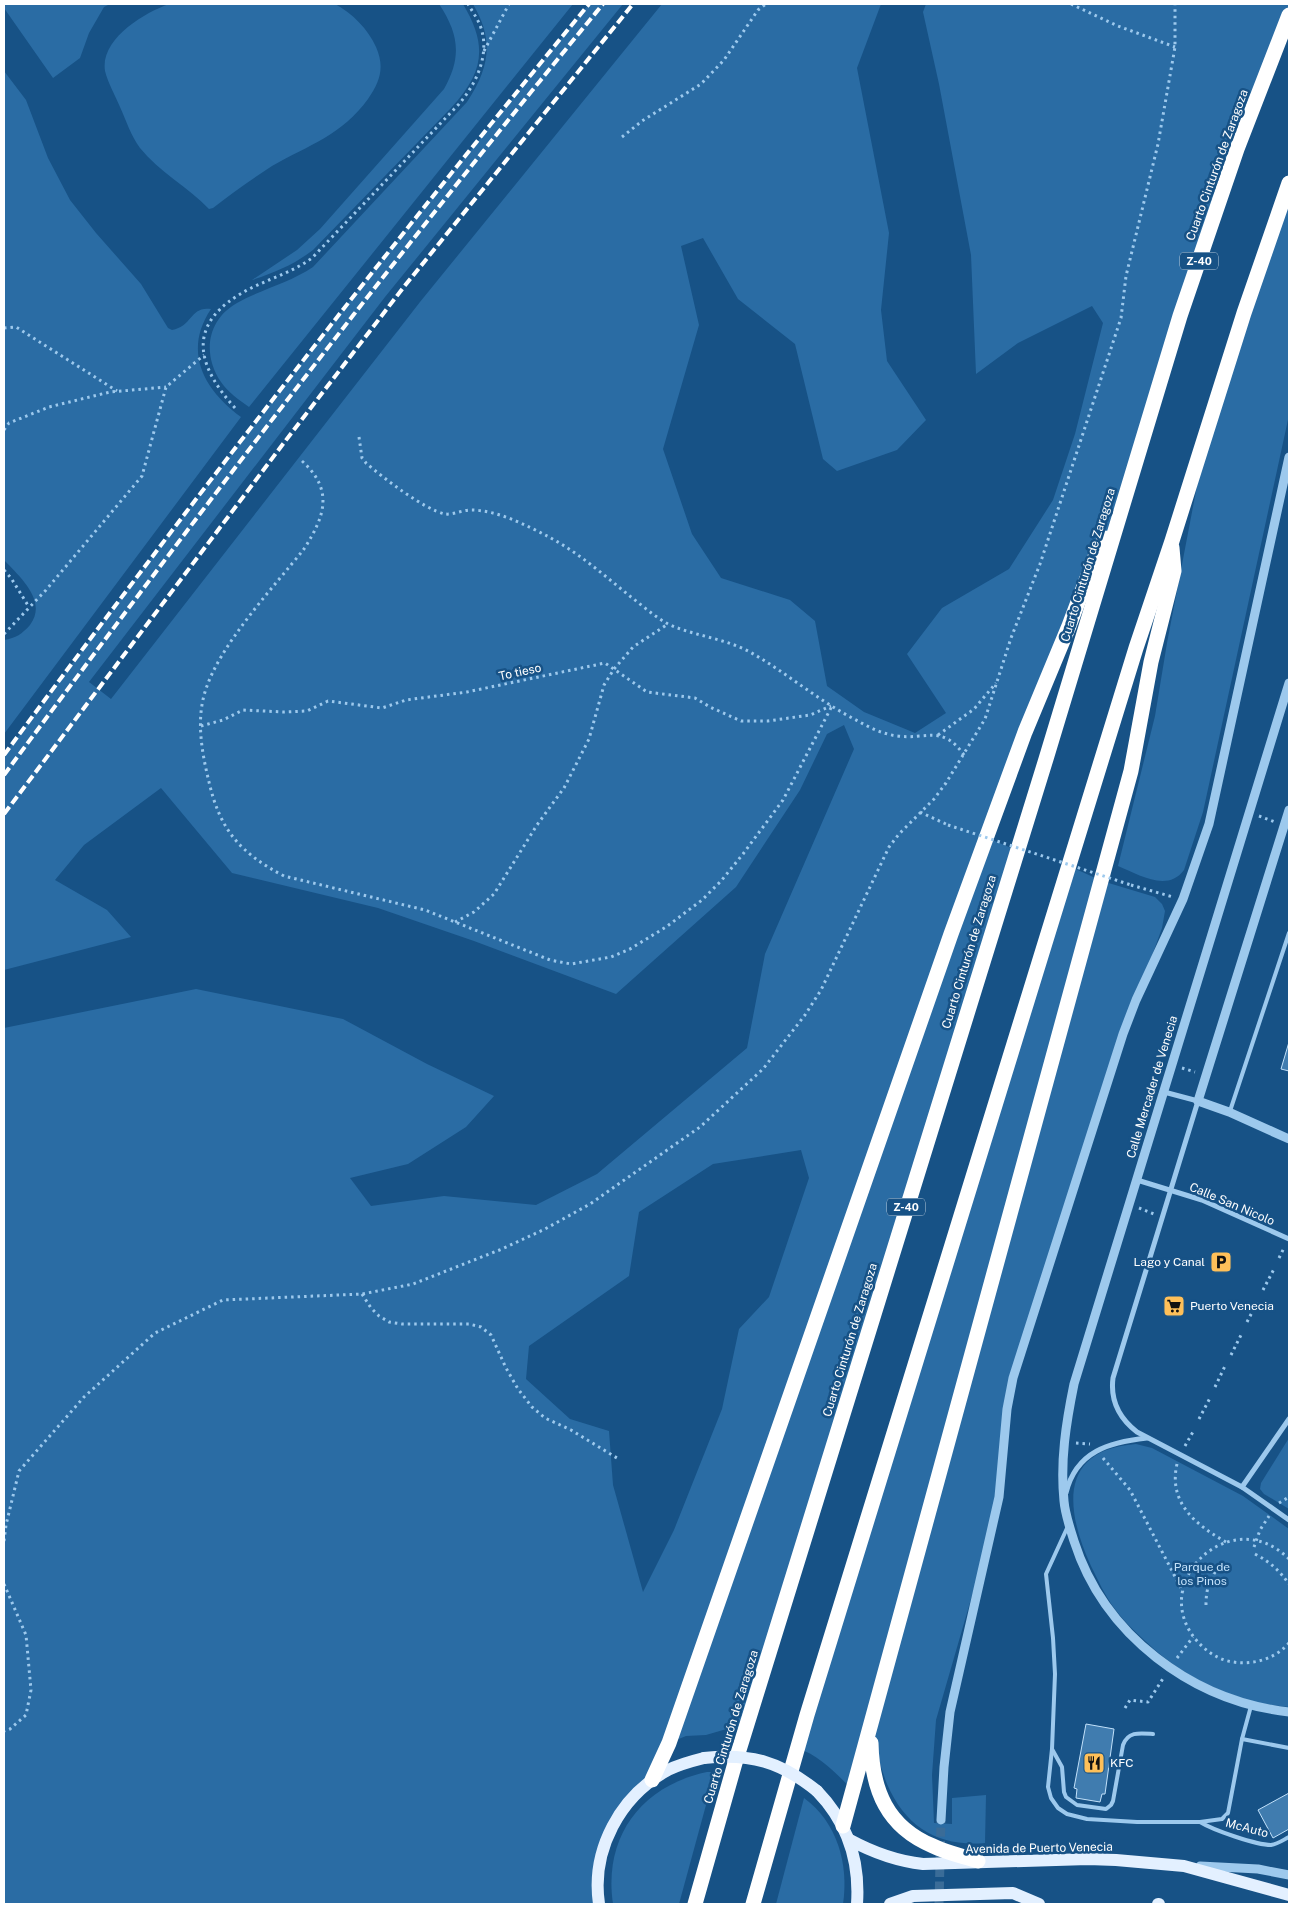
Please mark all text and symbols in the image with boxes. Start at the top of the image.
street label: Cuarto Cinturón de Zaragoza [1183,88,1251,242]
road number: Z-40 [1180,252,1218,270]
street label: Cuarto Cinturón de Zaragoza [1058,487,1118,643]
street label: To tieso [497,661,543,683]
street label: Cuarto Cinturón de Zaragoza [939,874,999,1030]
street label: Calle Mercader de Venecia [1124,1014,1180,1160]
street label: Calle San Nicolo [1187,1180,1277,1228]
road number: Z-40 [887,1198,925,1216]
parking icon: Lago y Canal [1209,1250,1233,1274]
place label: Lago y Canal [1134,1255,1205,1269]
street label: Cuarto Cinturón de Zaragoza [820,1262,880,1418]
supermarket icon: Puerto Venecia [1162,1294,1186,1318]
place label: Puerto Venecia [1190,1299,1274,1313]
park label: Parque de los Pinos [1174,1560,1230,1588]
street label: Cuarto Cinturón de Zaragoza [701,1649,761,1805]
restaurant icon: KFC [1082,1751,1106,1775]
place label: KFC [1110,1756,1134,1770]
street label: McAuto [1224,1816,1270,1840]
street label: Avenida de Puerto Venecia [965,1840,1113,1856]

